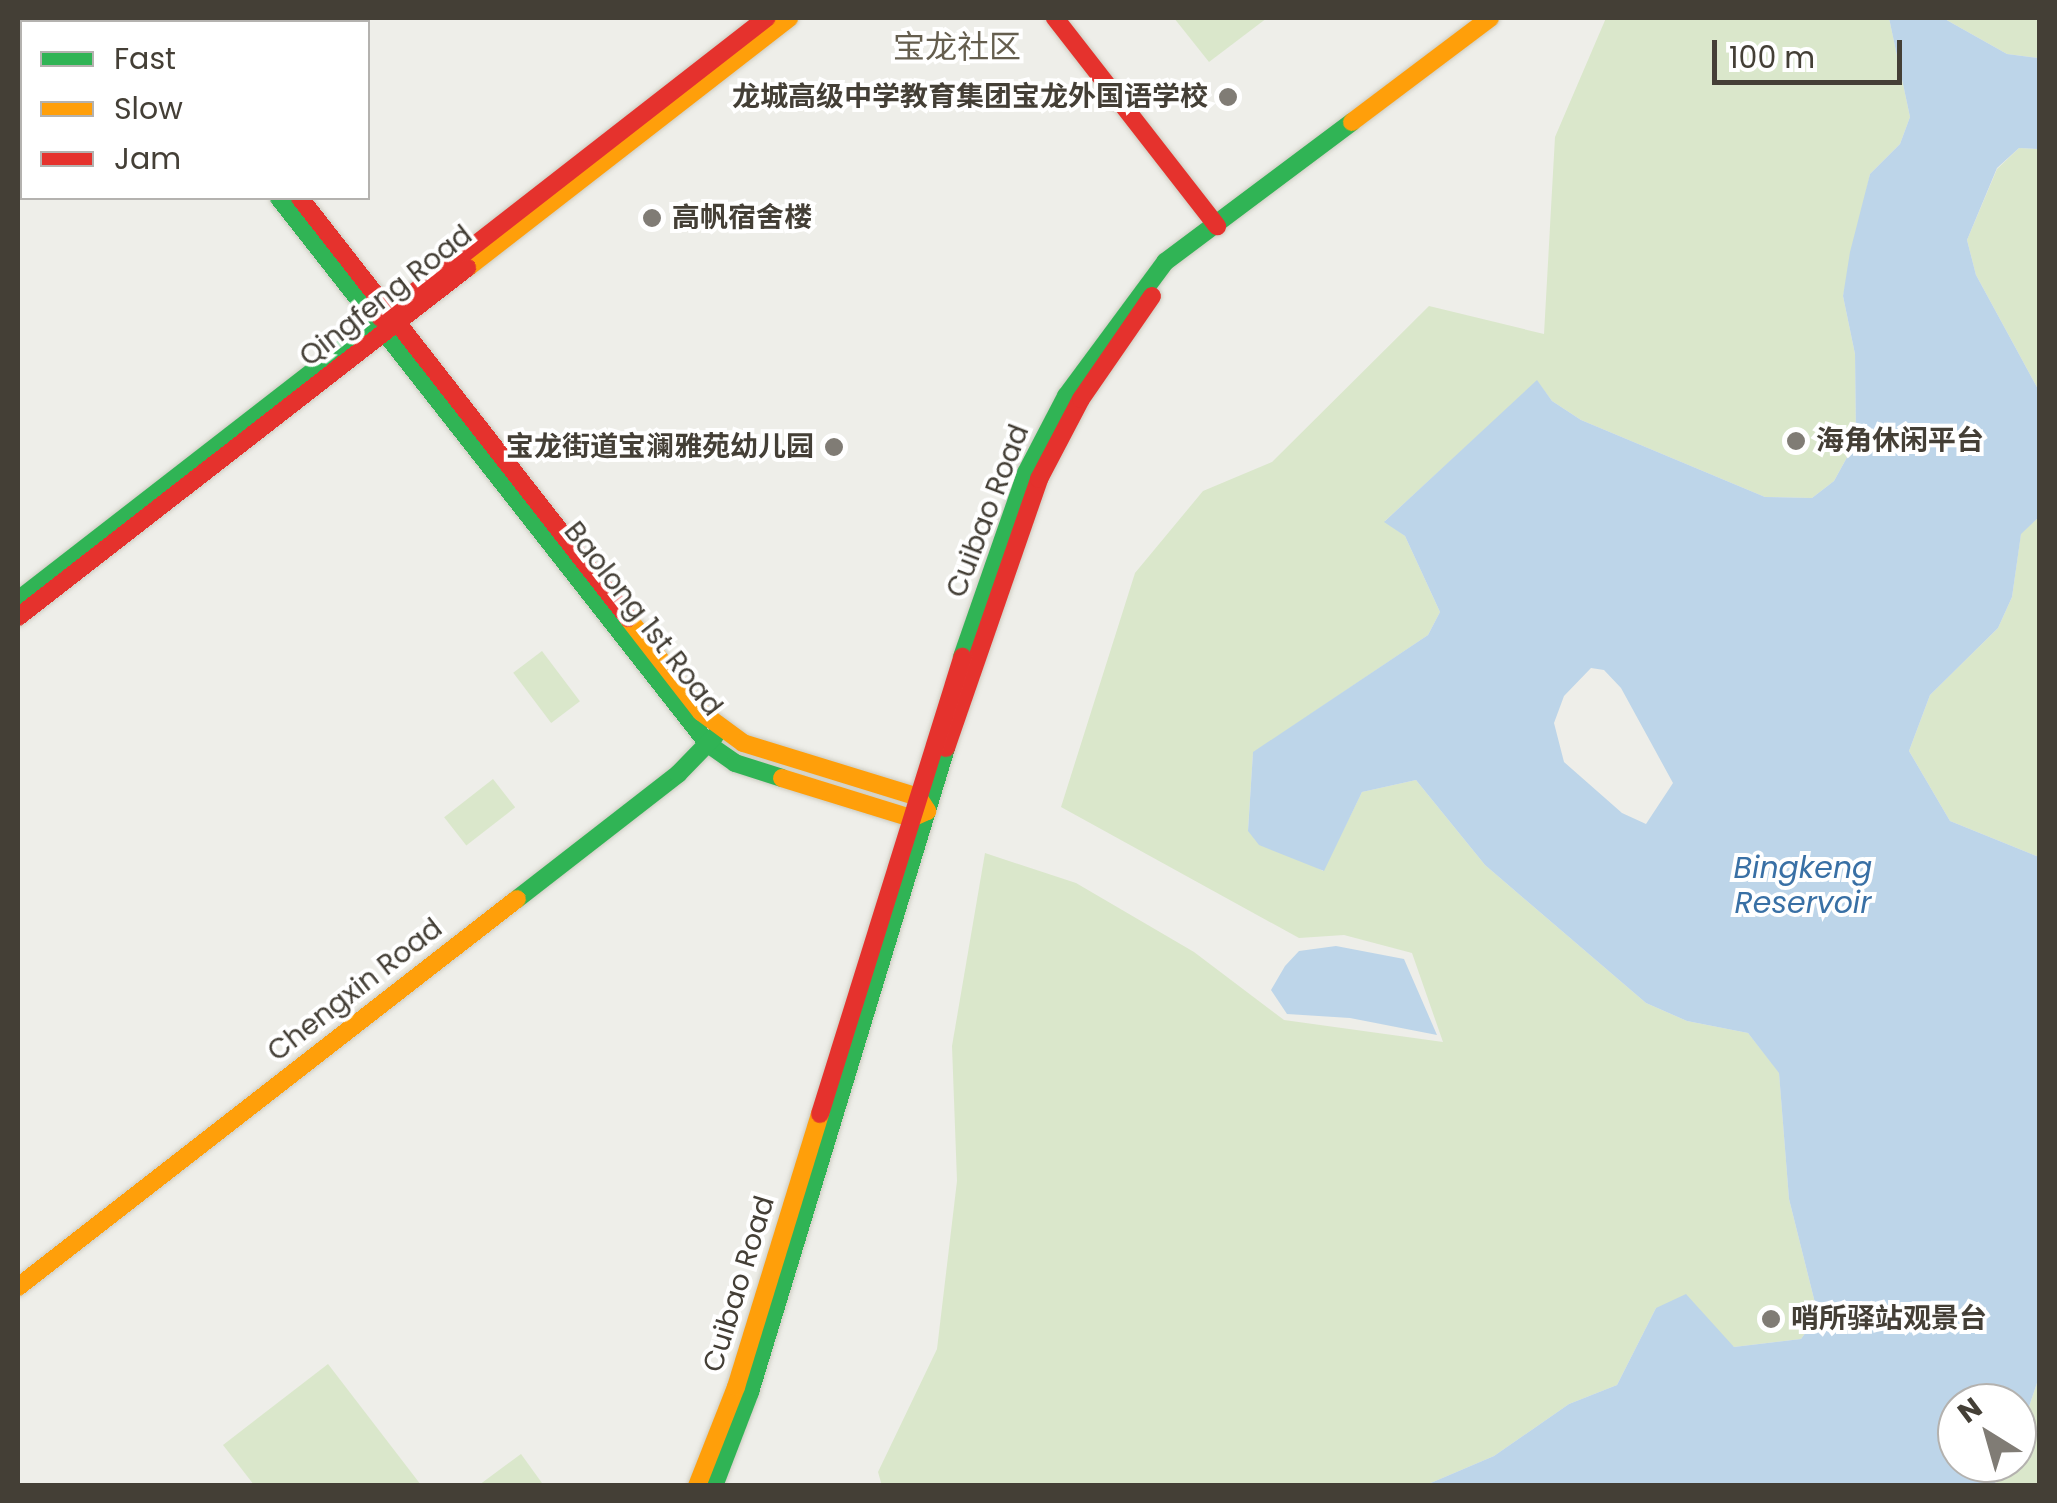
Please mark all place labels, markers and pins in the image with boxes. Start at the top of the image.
place label: 龙城高级中学教育集团宝龙外国语学校 [732,80,1208,114]
marker: 龙城高级中学教育集团宝龙外国语学校 [1217,86,1239,108]
place label: 高帆宿舍楼 [672,201,812,235]
marker: 高帆宿舍楼 [641,207,663,229]
place label: 海角休闲平台 [1816,424,1984,458]
place label: 宝龙街道宝澜雅苑幼儿园 [506,430,814,464]
marker: 海角休闲平台 [1785,430,1807,452]
marker: 宝龙街道宝澜雅苑幼儿园 [823,436,845,458]
place label: 哨所驿站观景台 [1791,1302,1987,1336]
marker: 哨所驿站观景台 [1760,1308,1782,1330]

